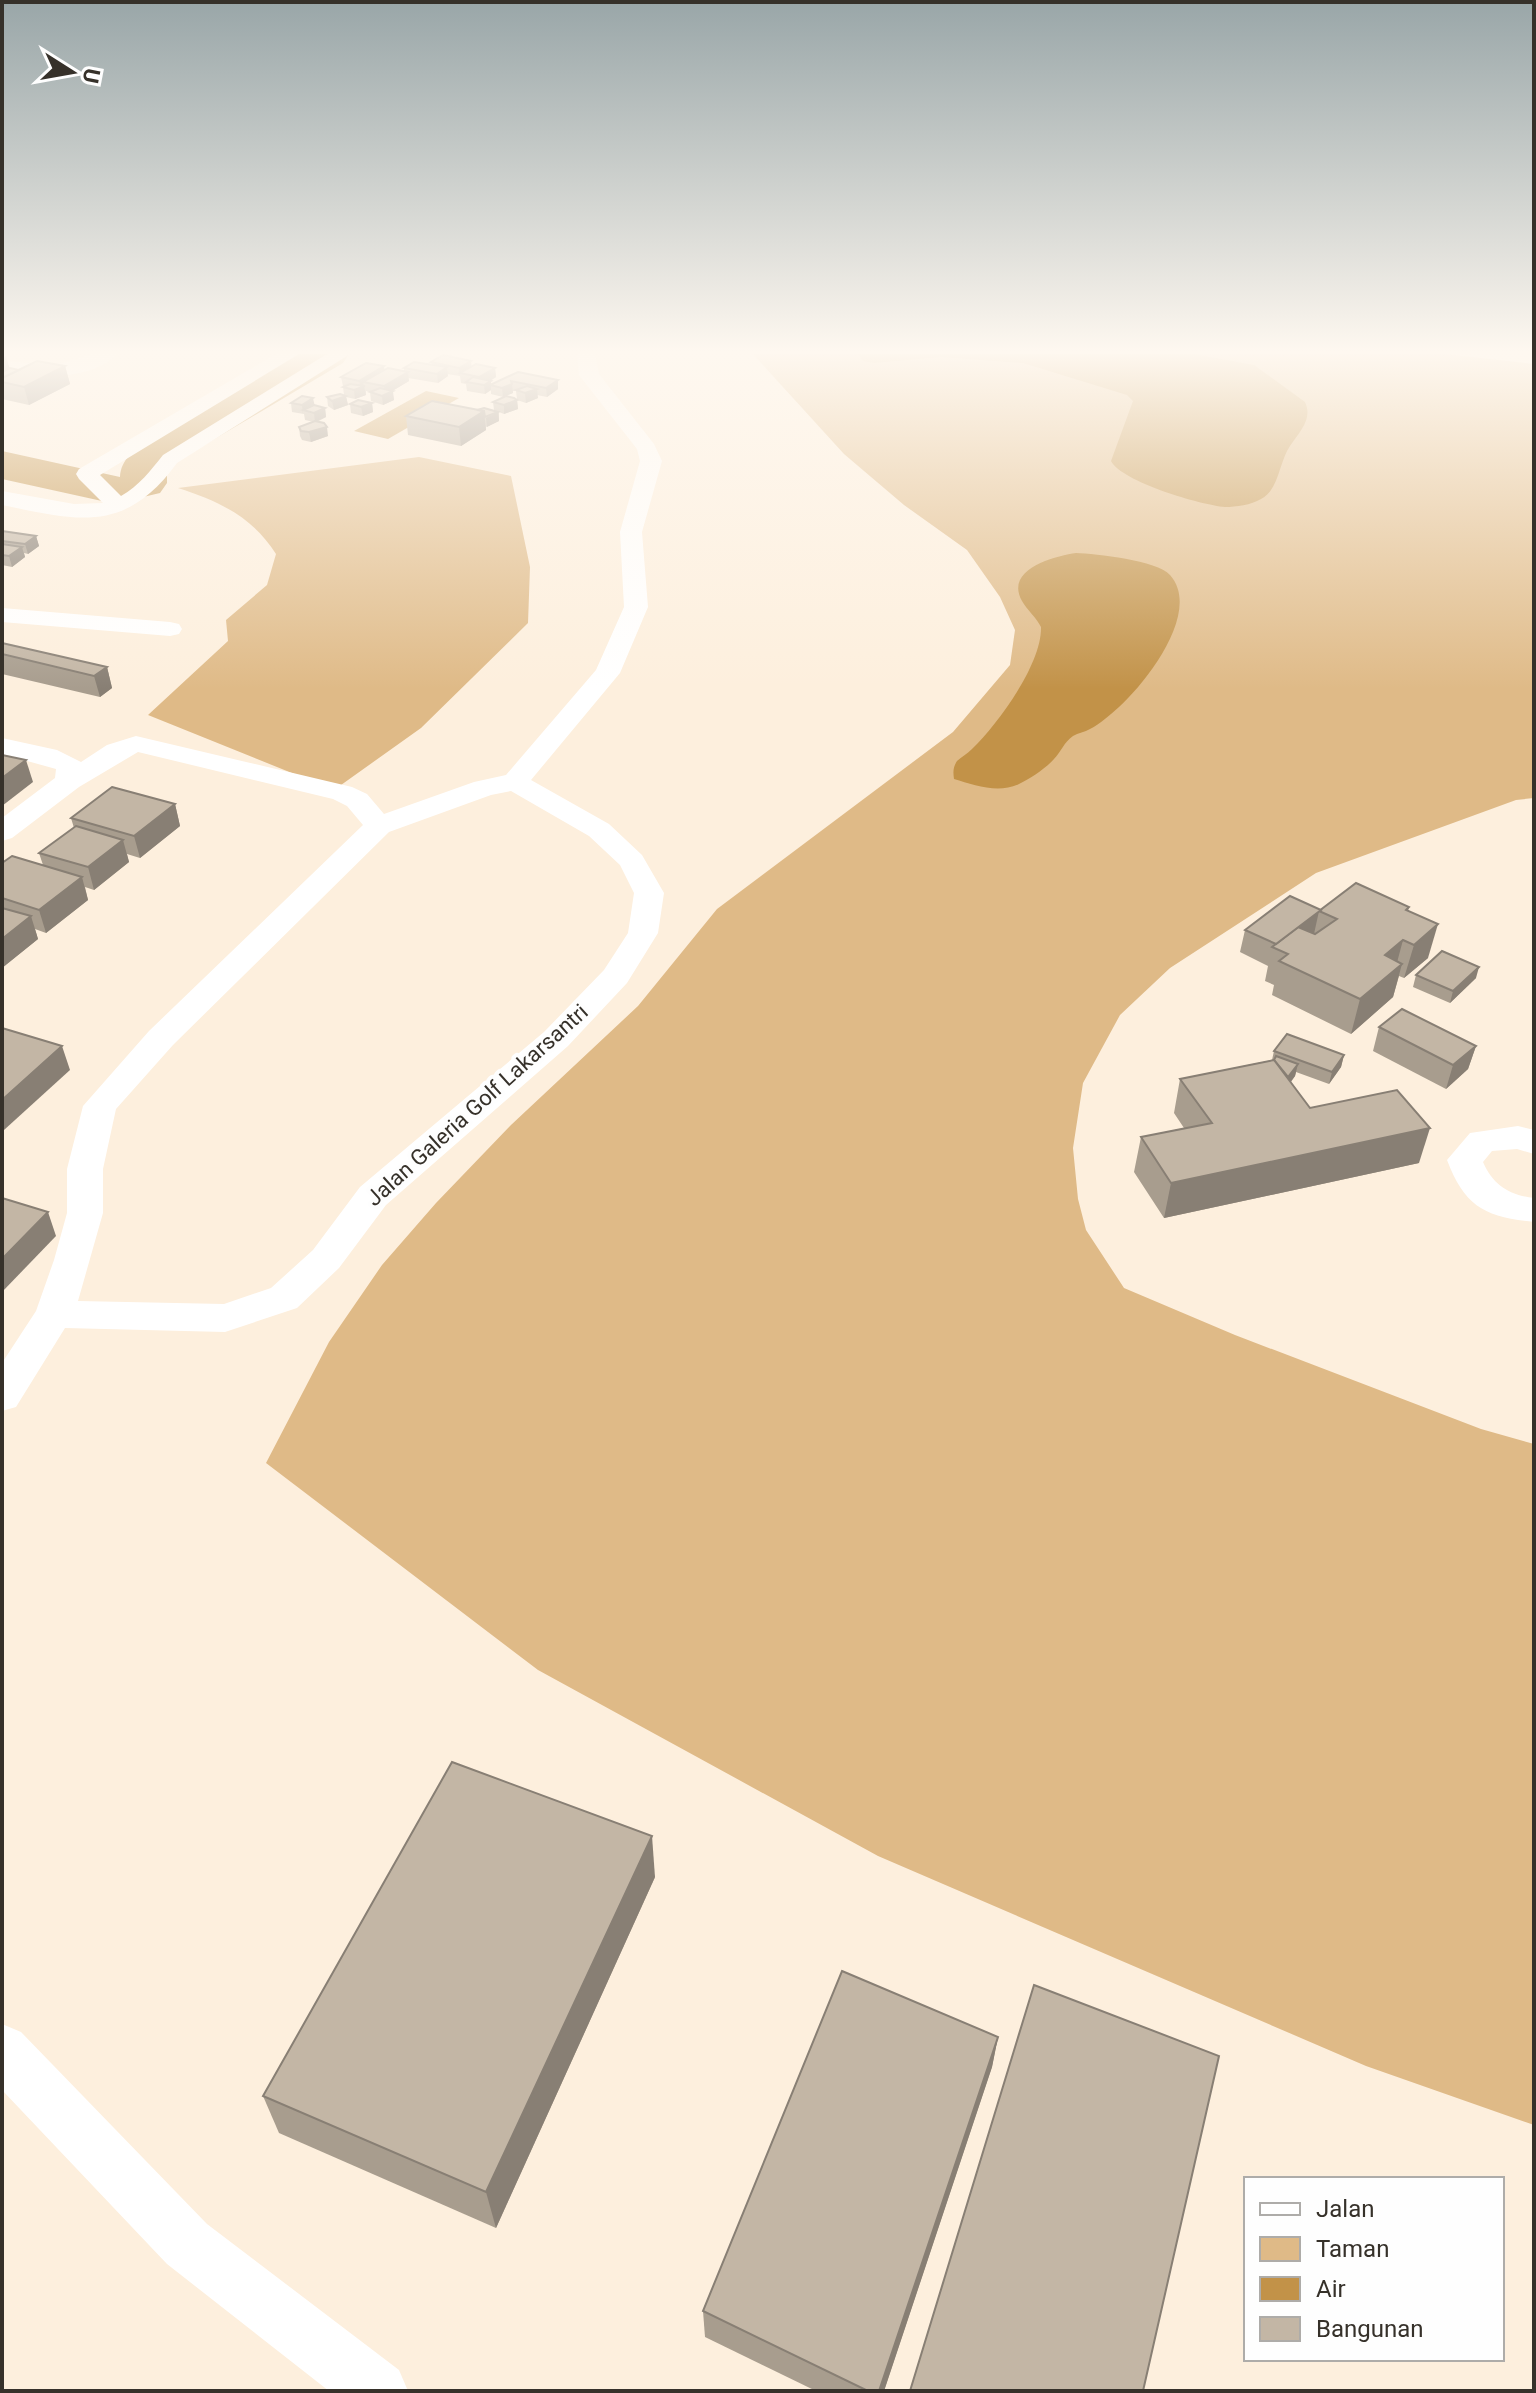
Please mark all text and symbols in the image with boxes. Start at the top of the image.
north arrow [32,32,112,112]
text: U [77,66,105,85]
street label: Jalan Galeria Golf Lakarsantri [361,999,593,1211]
legend [1244,2177,1504,2361]
text: Jalan [1316,2195,1374,2223]
text: Taman [1316,2235,1389,2263]
text: Air [1316,2275,1346,2303]
text: Bangunan [1316,2315,1424,2343]

